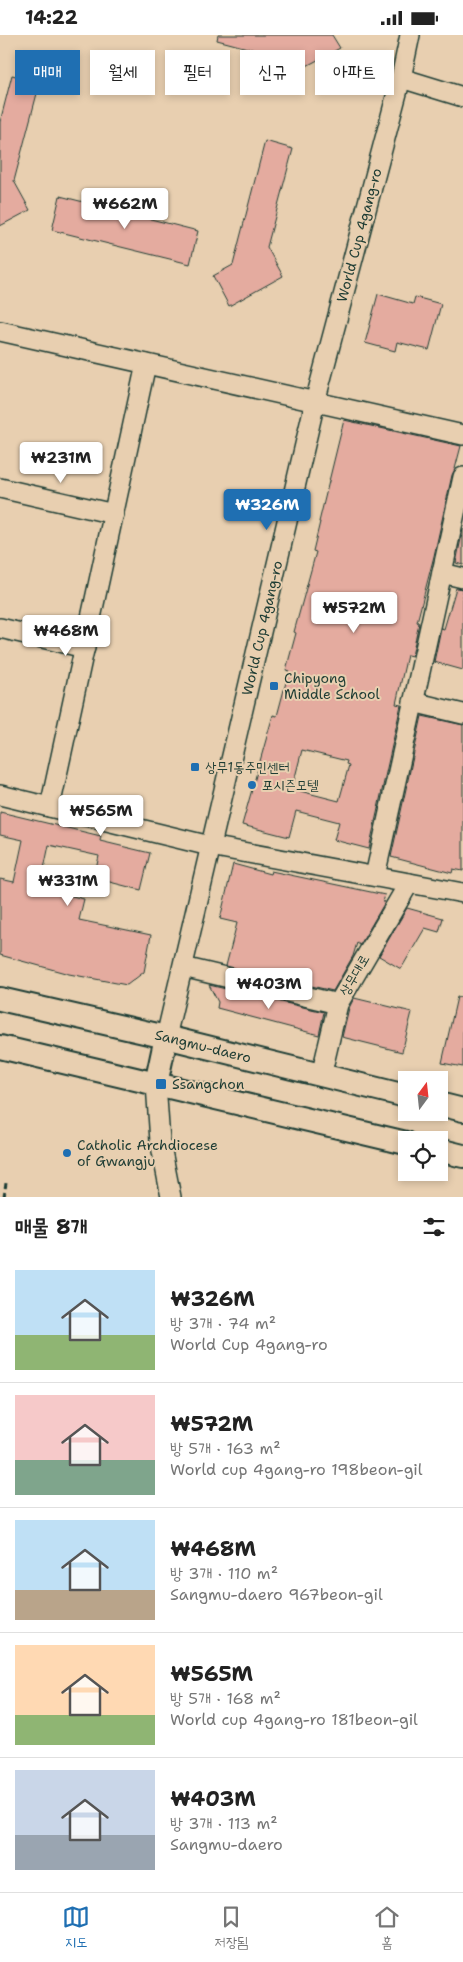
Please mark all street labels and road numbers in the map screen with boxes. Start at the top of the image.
street label: World Cup 4gang-ro [332,166,386,304]
street label: World Cup 4gang-ro [238,559,286,697]
street label: 상무대로 [335,951,373,999]
street label: Sangmu-daero [153,1025,253,1067]

